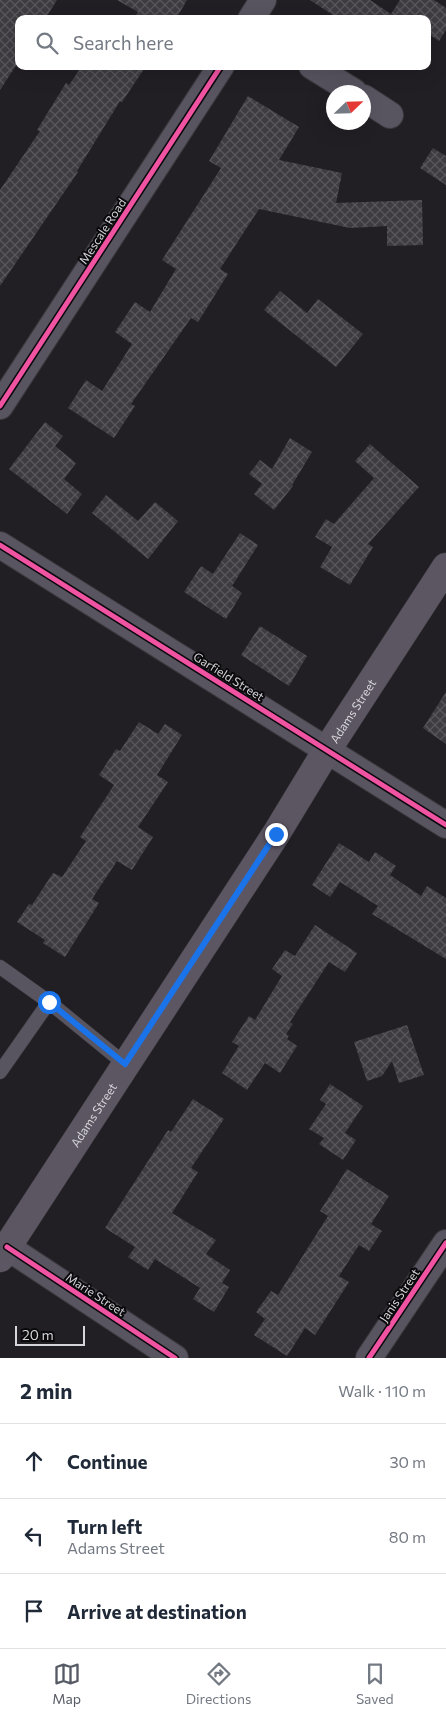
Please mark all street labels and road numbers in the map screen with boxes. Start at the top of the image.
street label: Mescale Road [76,196,128,266]
street label: Garfield Street [191,649,267,703]
street label: Adams Street [327,676,378,745]
street label: Adams Street [67,1080,119,1149]
street label: Janis Street [376,1266,423,1325]
street label: Marie Street [64,1270,128,1318]

